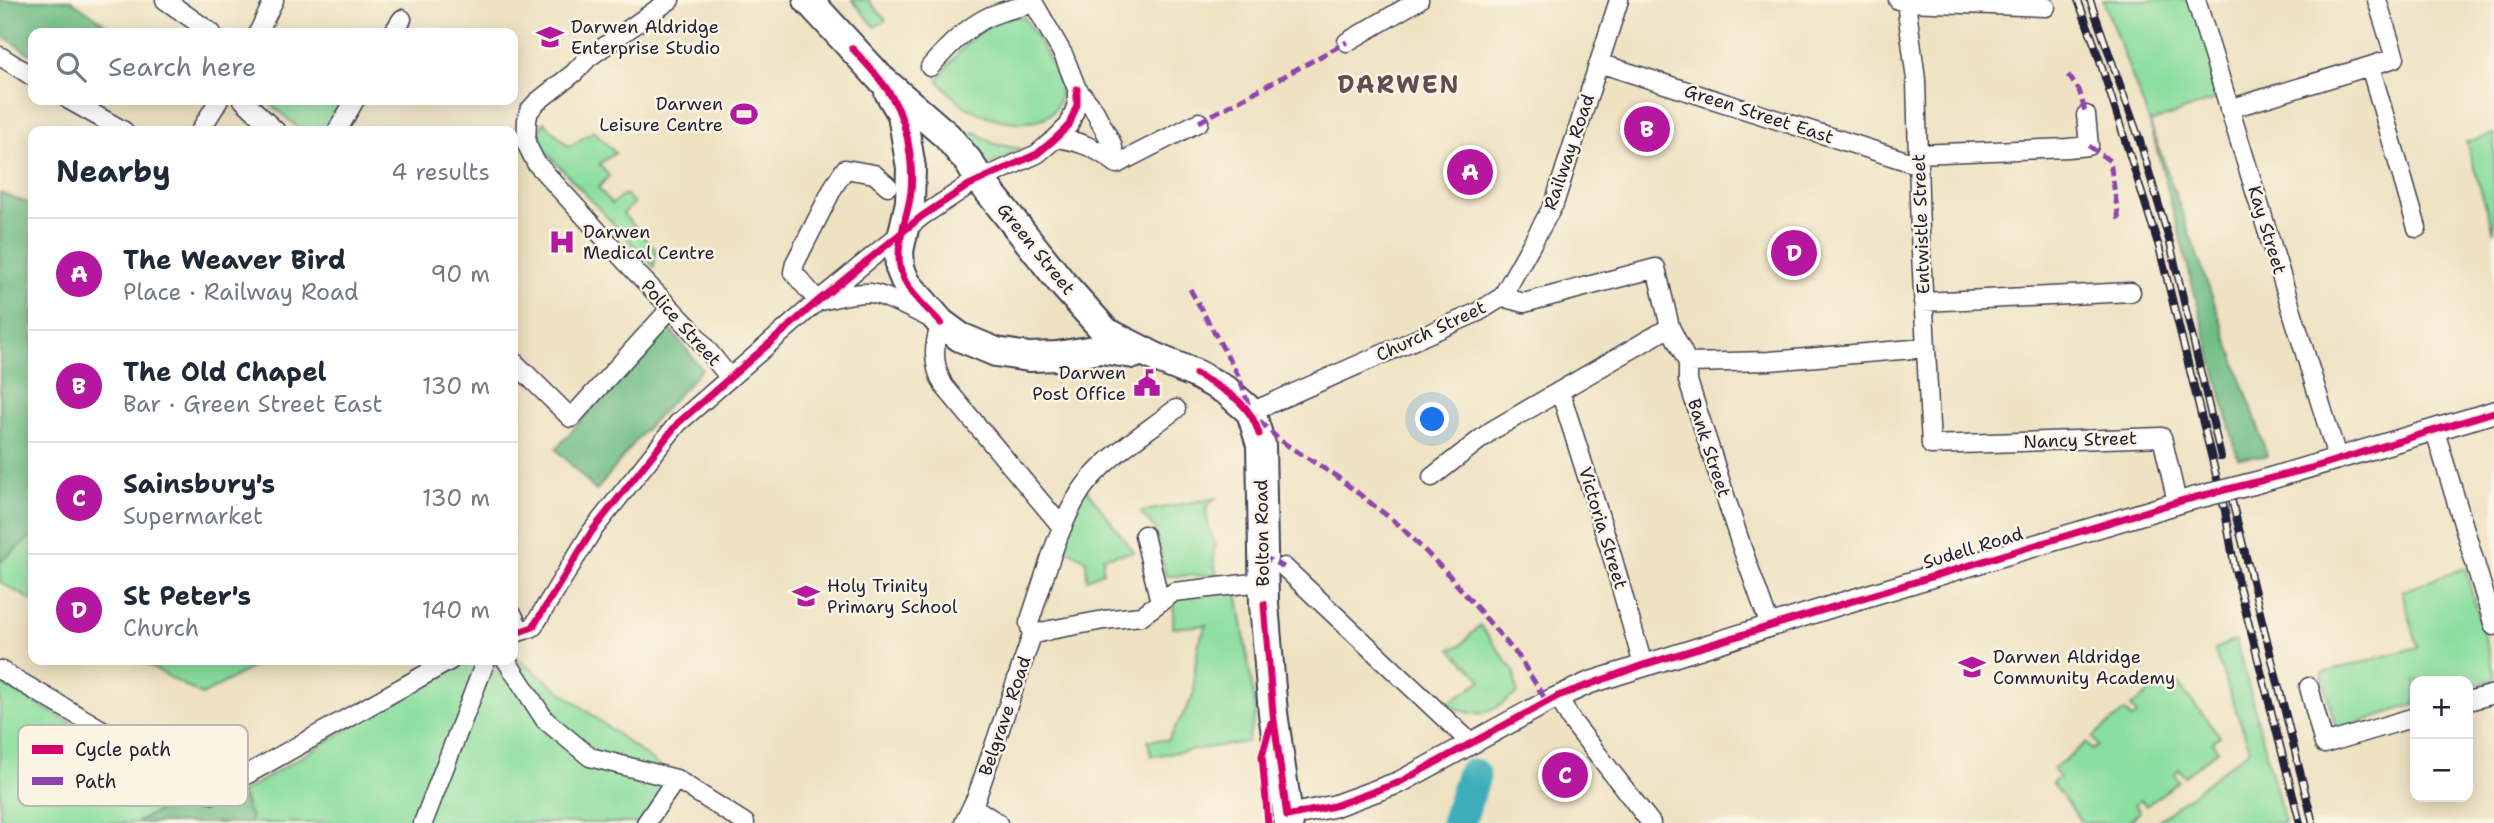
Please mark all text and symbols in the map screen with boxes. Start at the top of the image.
place label: Darwen Aldridge Enterprise Studio [571,15,720,60]
school or university icon: Darwen Aldridge Enterprise Studio [535,22,565,52]
search box [28,28,518,105]
icon: search [52,48,90,86]
text: Search here [108,49,257,84]
district label: DARWEN [1337,69,1461,101]
street label: Green Street East [1681,79,1837,150]
street label: Railway Road [1538,91,1600,213]
place label: Darwen Leisure Centre [599,92,723,137]
sports icon: Darwen Leisure Centre [729,99,759,129]
pin: B [1624,103,1670,155]
pin: A [1447,146,1493,198]
text: Nearby [56,151,171,192]
street label: Entwistle Street [1907,153,1935,295]
text: 4 results [391,157,490,187]
street label: Kay Street [2242,183,2292,277]
street label: Green Street [992,198,1080,300]
place label: Darwen Medical Centre [583,220,715,265]
hospital icon: Darwen Medical Centre [547,227,577,257]
pin: D [1771,227,1817,279]
text: The Weaver Bird [123,242,346,277]
text: A [70,259,88,289]
text: 90 m [430,259,490,289]
street label: Police Street [636,275,726,372]
text: Place · Railway Road [123,277,359,307]
street label: Church Street [1372,295,1490,367]
text: The Old Chapel [123,354,327,389]
place label: Darwen Post Office [1032,361,1126,406]
public building icon: Darwen Post Office [1132,368,1162,398]
text: B [72,371,86,401]
text: 130 m [422,371,490,401]
text: Bar · Green Street East [123,389,382,419]
street label: Bank Street [1682,396,1736,500]
your location [1415,402,1449,436]
street label: Nancy Street [2023,426,2137,454]
street label: Victoria Street [1573,464,1633,592]
text: Sainsbury's [123,466,275,501]
street label: Bolton Road [1249,479,1275,587]
text: C [72,483,86,513]
text: 130 m [422,483,490,513]
text: Supermarket [123,501,263,531]
street label: Sudell Road [1920,521,2026,575]
place label: Holy Trinity Primary School [827,574,958,619]
text: St Peter's [123,578,251,613]
school or university icon: Holy Trinity Primary School [791,581,821,611]
text: D [71,595,87,625]
text: 140 m [422,595,490,625]
text: Church [123,613,199,643]
place label: Darwen Aldridge Community Academy [1993,645,2175,690]
school or university icon: Darwen Aldridge Community Academy [1957,652,1987,682]
street label: Belgrave Road [973,653,1037,779]
map controls [2410,676,2473,802]
button: + [2410,676,2473,739]
legend [18,725,248,806]
text: Cycle path [75,737,171,762]
button: − [2410,739,2473,802]
pin: C [1542,749,1588,801]
text: Path [75,769,117,794]

